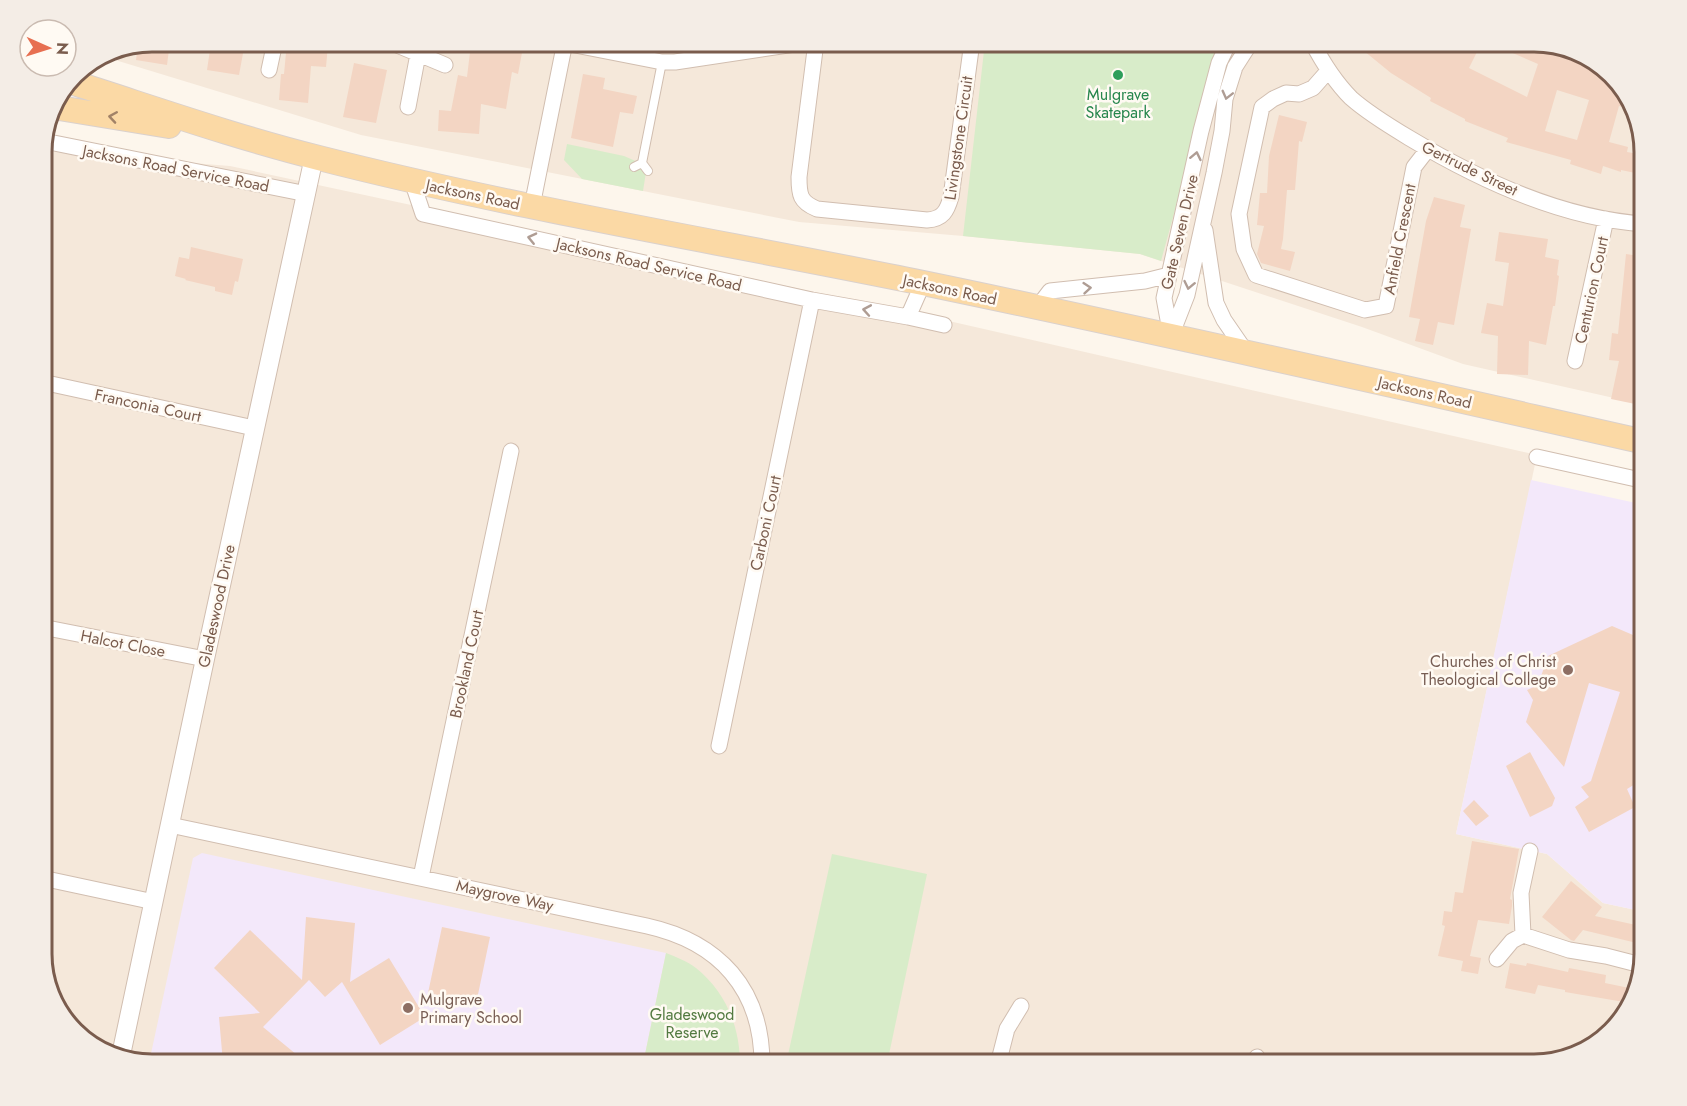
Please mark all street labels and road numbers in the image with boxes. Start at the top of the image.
street label: Livingstone Circuit [938,74,979,202]
street label: Gertrude Street [1418,135,1522,202]
street label: Jacksons Road Service Road [79,139,271,198]
street label: Gate Seven Drive [1155,172,1204,292]
street label: Jacksons Road [422,173,522,216]
street label: Anfield Crescent [1377,181,1422,297]
street label: Jacksons Road Service Road [552,231,744,297]
street label: Centurion Court [1569,234,1614,346]
street label: Jacksons Road [899,268,999,311]
street label: Jacksons Road [1374,370,1474,414]
street label: Franconia Court [93,383,203,428]
street label: Carboni Court [744,473,787,573]
street label: Gladeswood Drive [192,543,241,670]
street label: Brookland Court [444,608,489,720]
street label: Halcot Close [79,624,167,663]
street label: Maygrove Way [454,874,557,917]

